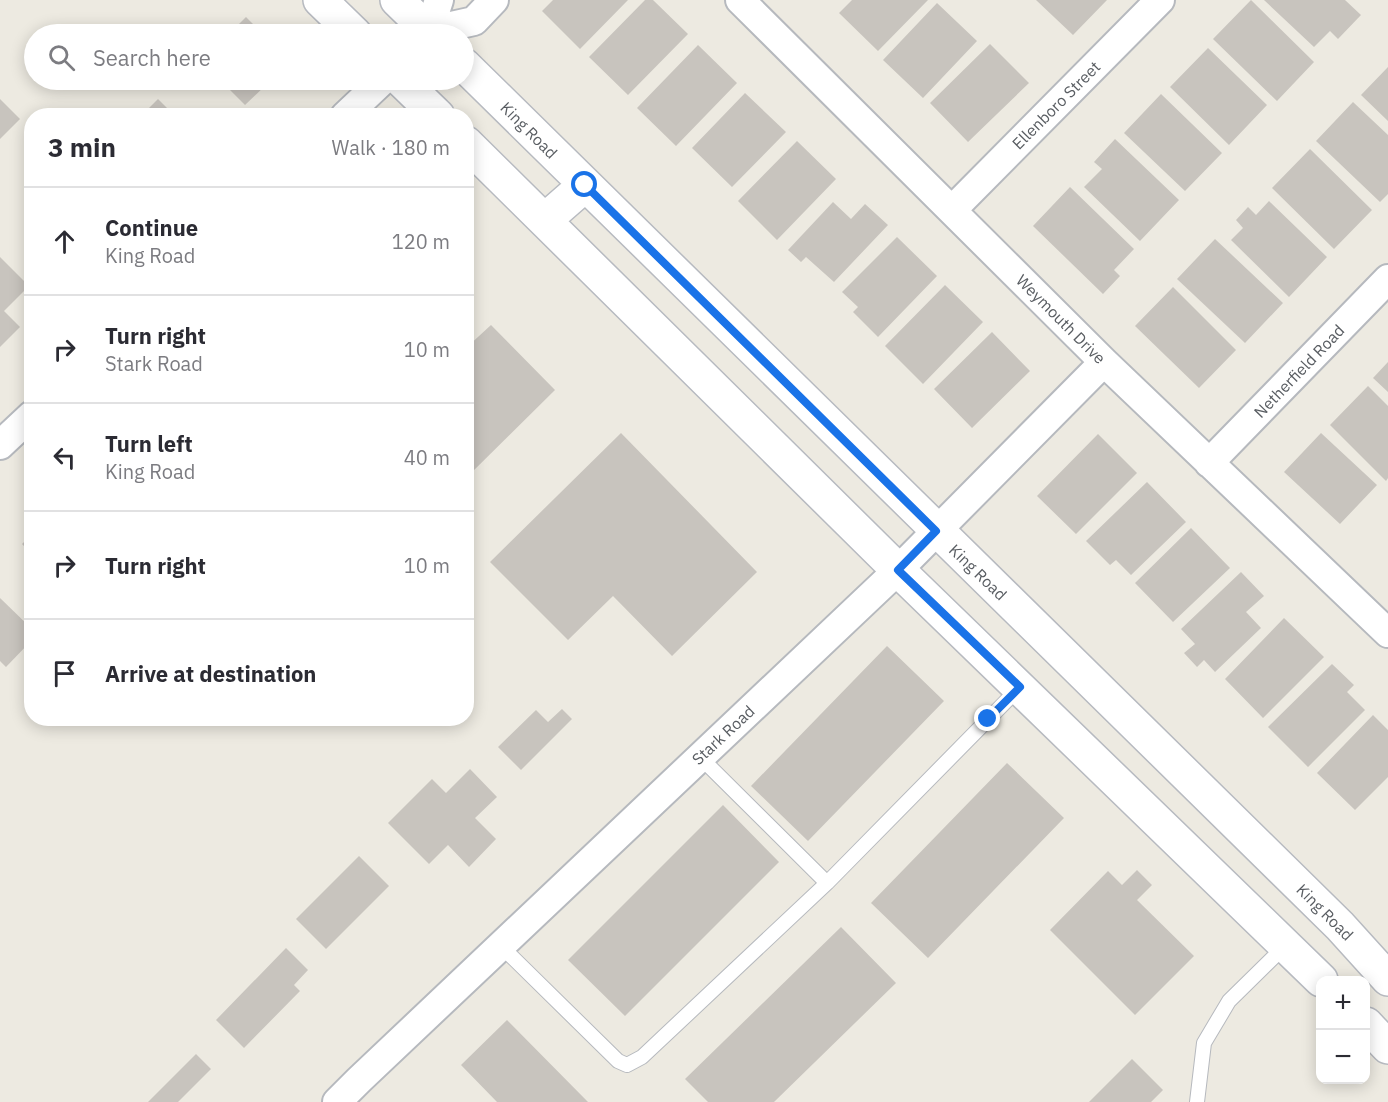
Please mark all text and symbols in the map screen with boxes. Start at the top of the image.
search box [24,24,474,90]
icon: search [45,41,78,74]
text: Search here [93,43,211,72]
street label: Ellenboro Street [1008,57,1104,153]
street label: King Road [496,97,562,163]
text: 3 min [48,130,116,164]
text: Walk · 180 m [332,134,450,161]
route start [571,171,597,197]
text: Continue [105,213,198,242]
icon: ahead [48,225,81,258]
text: 120 m [392,228,450,255]
text: King Road [105,242,195,269]
street label: Weymouth Drive [1012,270,1110,368]
street label: Netherfield Road [1250,320,1348,422]
text: Turn right [105,321,206,350]
icon: right [48,333,81,366]
text: 10 m [404,336,450,363]
text: Stark Road [105,350,203,377]
text: Turn left [105,429,193,458]
icon: left [48,441,81,474]
text: 40 m [404,444,450,471]
text: King Road [105,458,195,485]
street label: King Road [945,540,1011,604]
icon: right [48,549,81,582]
text: Turn right [105,551,206,580]
text: 10 m [404,552,450,579]
icon: arrive [48,657,81,690]
text: Arrive at destination [105,659,316,688]
street label: Stark Road [688,701,758,769]
route end [974,705,1000,731]
street label: King Road [1292,879,1358,945]
map controls [1316,976,1370,1084]
button: + [1316,976,1370,1030]
button: − [1316,1030,1370,1084]

